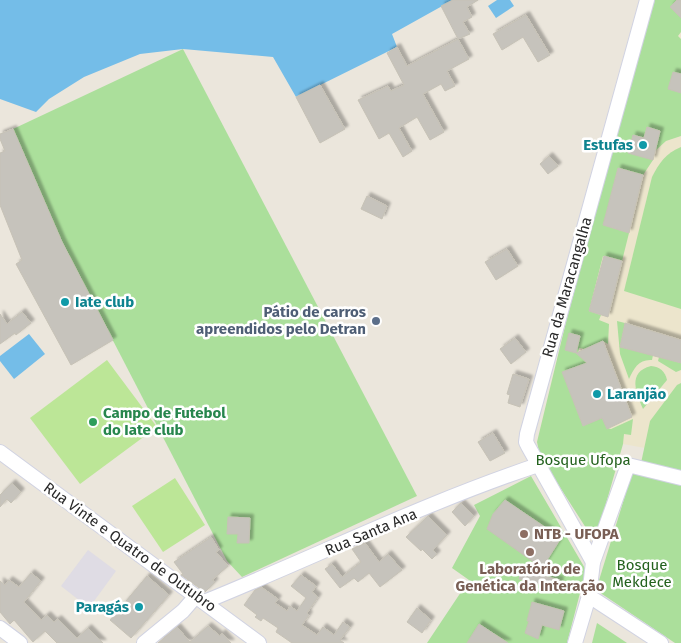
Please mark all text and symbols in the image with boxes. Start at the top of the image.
place label: Estufas [583,136,633,154]
marker: Estufas [637,139,649,151]
street label: Rua da Maracangalha [538,215,596,359]
place label: Iate club [75,293,134,311]
marker: Iate club [59,296,71,308]
place label: Pátio de carros apreendidos pelo Detran [196,303,366,338]
marker: Pátio de carros apreendidos pelo Detran [370,315,382,327]
place label: Laranjão [607,385,667,403]
marker: Laranjão [591,388,603,400]
place label: Campo de Futebol do Iate club [103,404,226,439]
marker: Campo de Futebol do Iate club [87,416,99,428]
park label: Bosque Ufopa [535,451,631,469]
street label: Rua Vinte e Quatro de Outubro [40,478,220,616]
street label: Rua Santa Ana [322,505,420,559]
place label: NTB - UFOPA [534,525,620,543]
marker: NTB - UFOPA [518,528,530,540]
marker: Laboratório de Genética da Interação [524,546,536,558]
park label: Bosque Mekdece [612,556,672,591]
place label: Laboratório de Genética da Interação [455,560,605,596]
place label: Paragás [76,598,129,616]
marker: Paragás [133,601,145,613]

